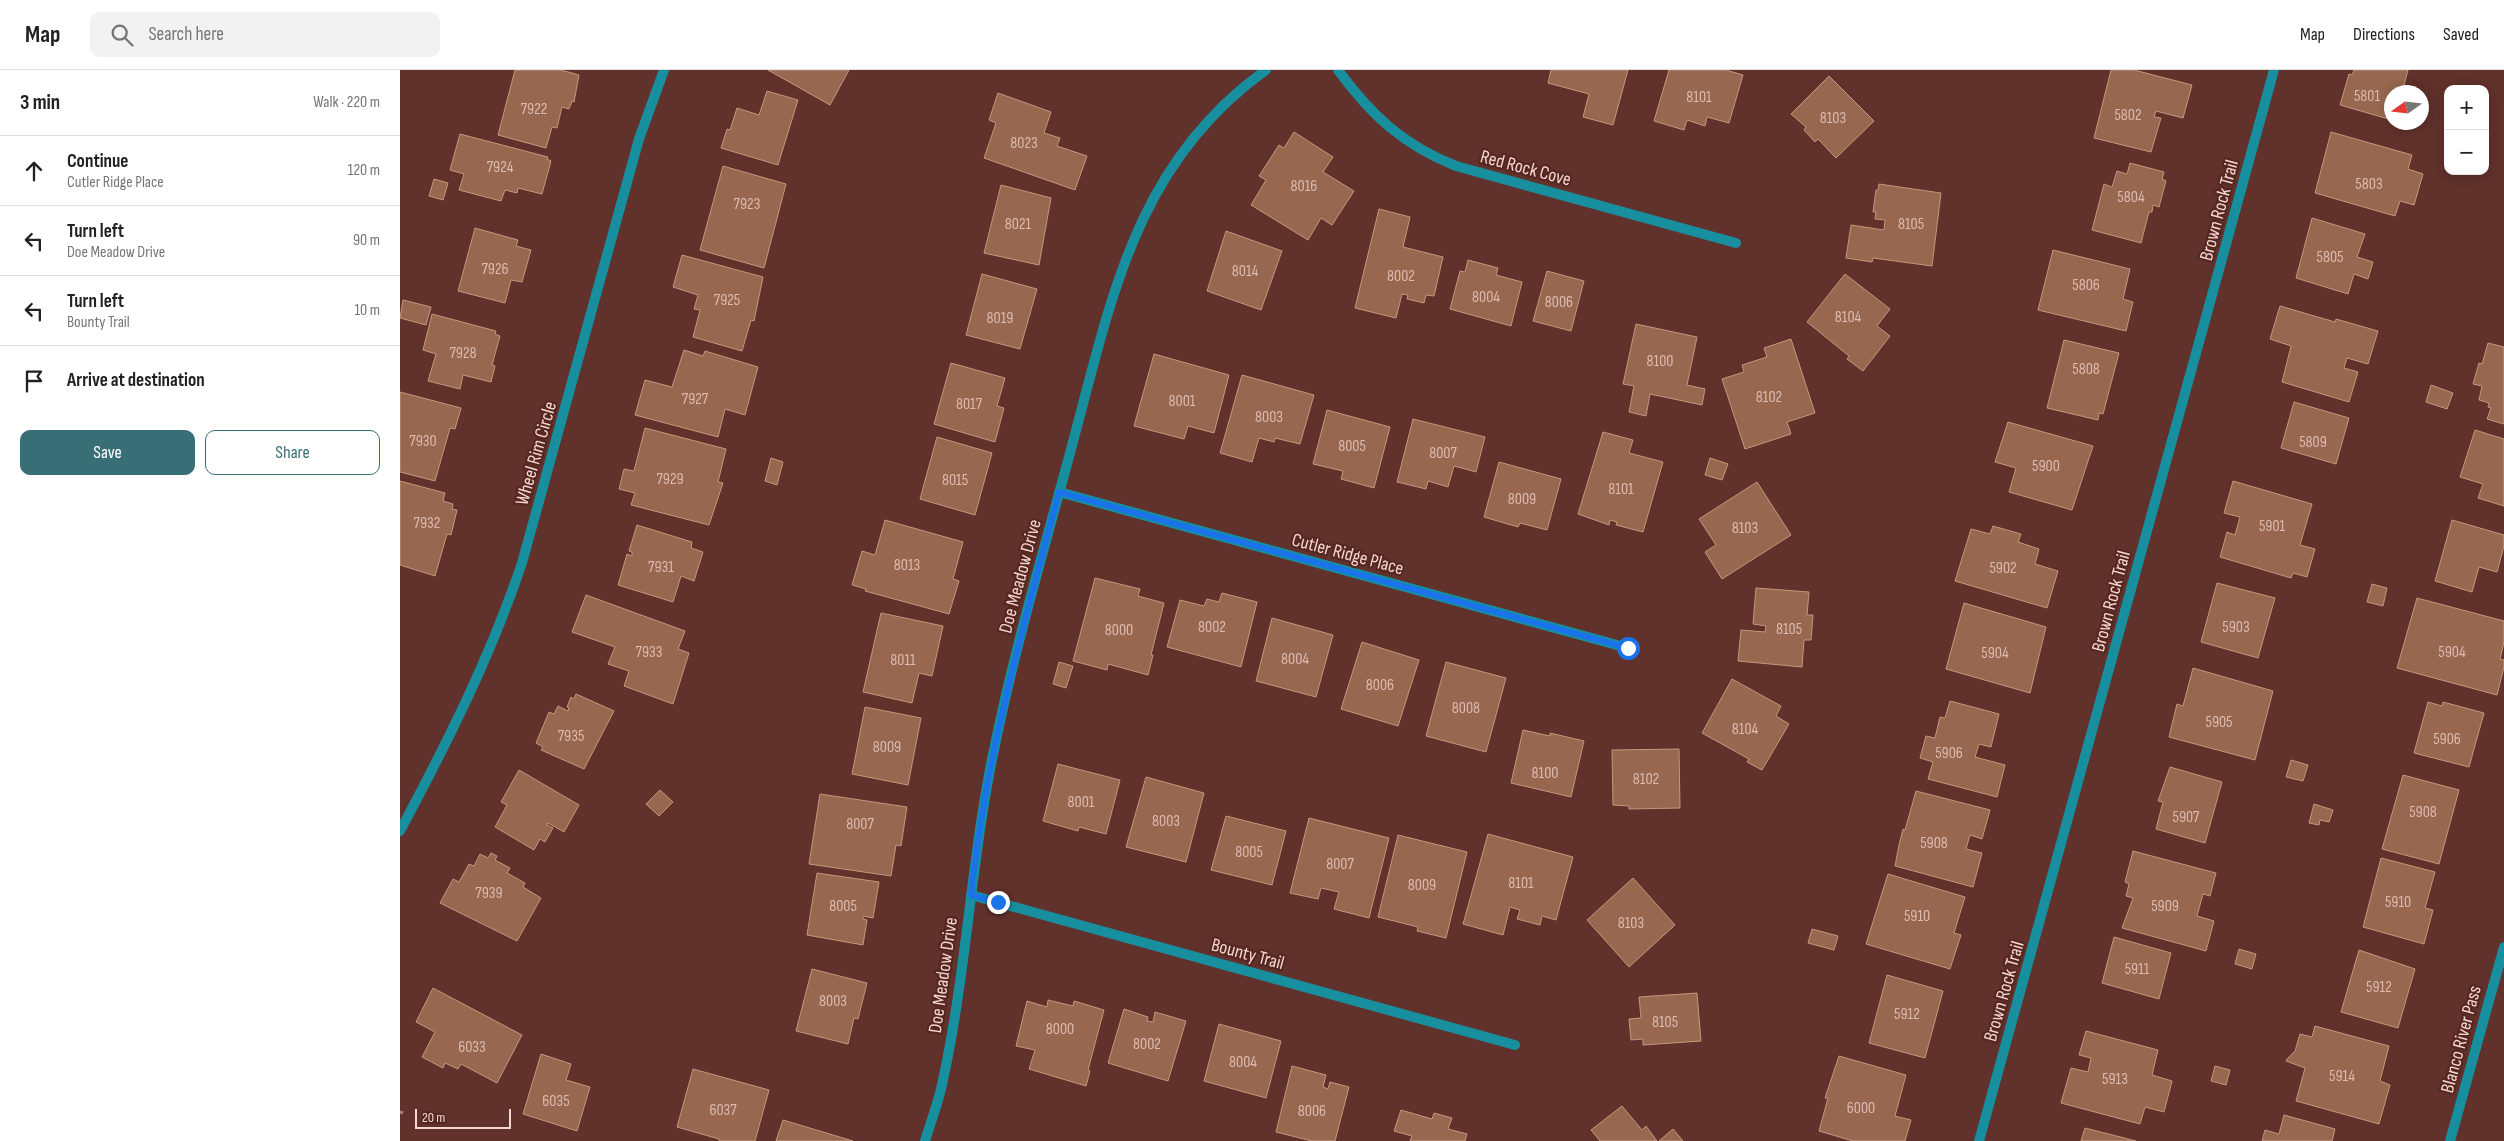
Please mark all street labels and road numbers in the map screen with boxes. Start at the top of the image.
street label: Red Rock Cove [1478,145,1574,192]
street label: Brown Rock Trail [2195,157,2244,263]
street label: Wheel Rim Circle [511,399,562,508]
street label: Doe Meadow Drive [994,517,1047,636]
street label: Cutler Ridge Place [1289,528,1406,580]
street label: Brown Rock Trail [2087,548,2136,654]
street label: Doe Meadow Drive [924,916,963,1035]
street label: Bounty Trail [1209,934,1287,975]
street label: Brown Rock Trail [1979,939,2030,1044]
street label: Blanco River Pass [2436,983,2487,1095]

